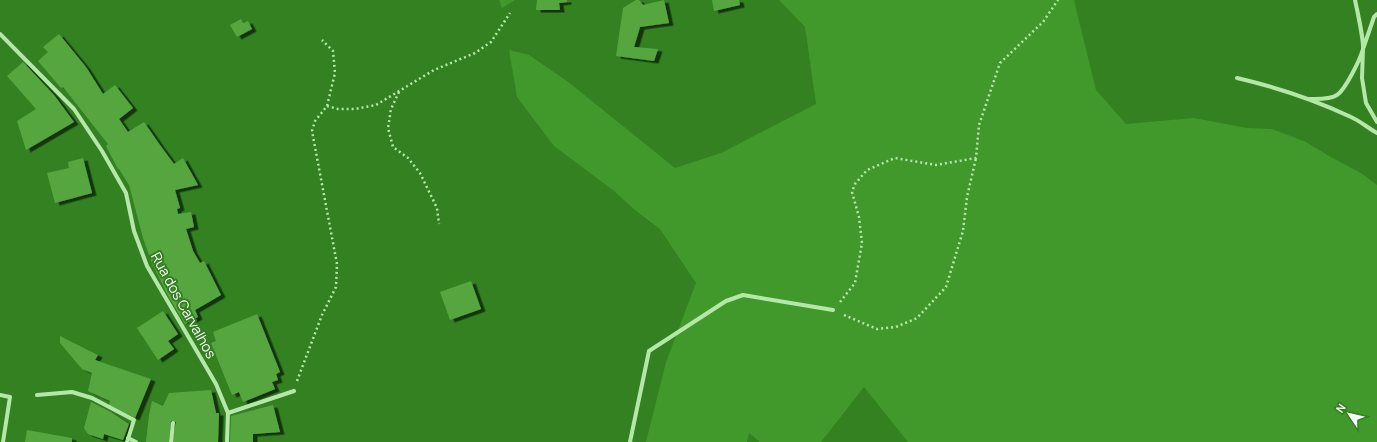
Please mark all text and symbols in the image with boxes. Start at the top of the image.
street label: Rua dos Carvalhos [147,248,221,362]
north arrow [1329,394,1369,434]
text: N [1332,400,1349,416]

